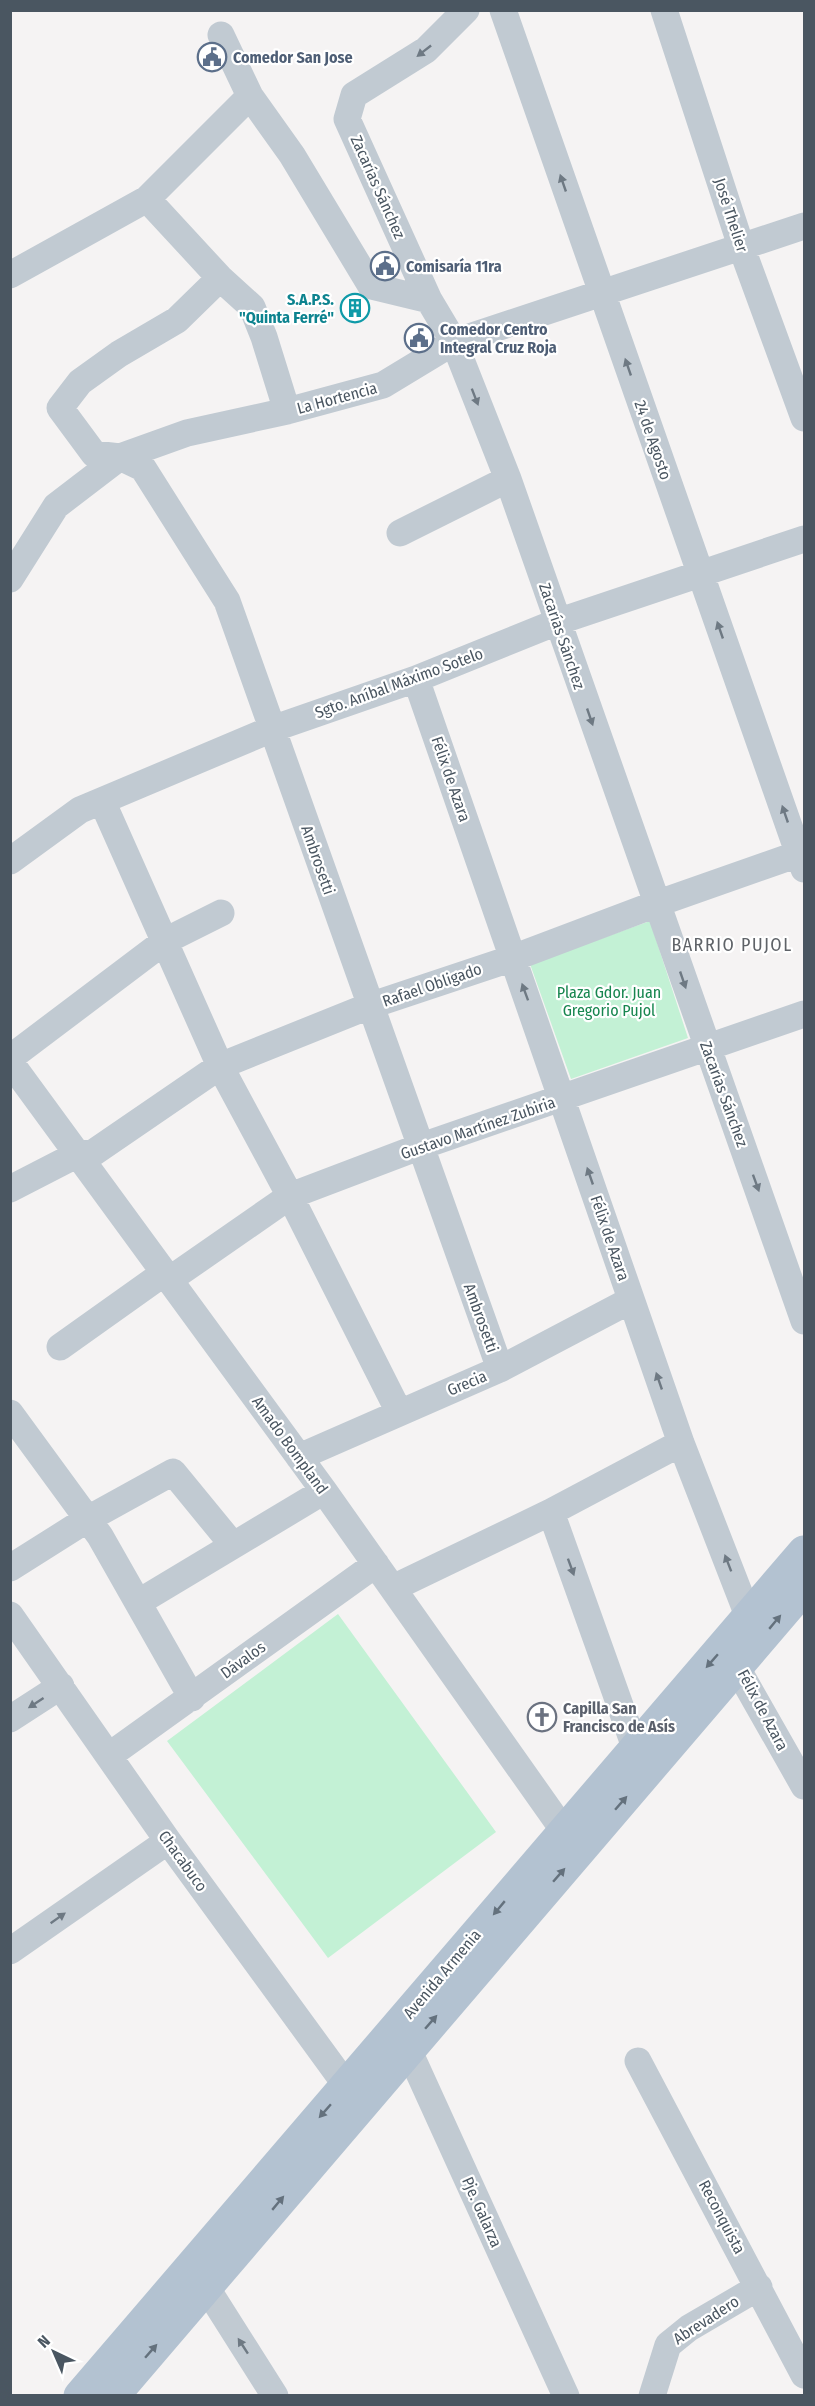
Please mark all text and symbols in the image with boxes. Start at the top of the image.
public building icon: Comedor San Jose [196,41,228,73]
one-way arrow [416,44,432,57]
place label: Comedor San Jose [233,48,353,67]
street label: Zacarías Sánchez [347,132,409,242]
one-way arrow [558,174,567,192]
street label: José Thelier [710,176,752,255]
public building icon: Comisaría 11ra [369,250,401,282]
place label: Comisaría 11ra [406,257,502,276]
place label: S.A.P.S. "Quinta Ferré" [239,290,334,327]
building icon: S.A.P.S. "Quinta Ferré" [339,292,371,324]
place label: Comedor Centro Integral Cruz Roja [440,320,557,357]
public building icon: Comedor Centro Integral Cruz Roja [403,322,435,354]
one-way arrow [622,358,632,376]
street label: La Hortencia [295,378,379,418]
one-way arrow [471,388,481,406]
street label: 24 de Agosto [631,398,675,482]
street label: Zacarías Sánchez [535,580,589,692]
one-way arrow [715,621,725,639]
street label: Sgto. Aníbal Máximo Sotelo [312,644,486,722]
one-way arrow [586,708,596,726]
street label: Félix de Azara [428,734,475,824]
one-way arrow [780,805,790,823]
street label: Ambrosetti [297,823,339,897]
district label: BARRIO PUJOL [671,934,793,956]
street label: Rafael Obligado [380,959,484,1011]
one-way arrow [679,971,689,989]
one-way arrow [520,983,530,1001]
park label: Plaza Gdor. Juan Gregorio Pujol [557,983,661,1020]
street label: Zacarías Sánchez [696,1038,752,1150]
street label: Gustavo Martínez Zubiria [398,1093,558,1163]
one-way arrow [584,1167,594,1185]
one-way arrow [751,1175,761,1193]
street label: Félix de Azara [587,1193,634,1283]
street label: Ambrosetti [460,1281,502,1355]
street label: Grecia [444,1366,490,1400]
one-way arrow [654,1372,664,1390]
street label: Amado Bompland [248,1392,332,1498]
one-way arrow [723,1554,733,1572]
one-way arrow [566,1558,576,1576]
one-way arrow [769,1614,782,1630]
street label: Dávalos [217,1637,269,1683]
one-way arrow [706,1653,719,1668]
street label: Félix de Azara [734,1666,792,1754]
one-way arrow [27,1697,44,1708]
place label: Capilla San Francisco de Asís [563,1699,675,1736]
church icon: Capilla San Francisco de Asís [526,1701,558,1733]
one-way arrow [615,1795,628,1811]
street label: Chacabuco [155,1827,211,1895]
one-way arrow [552,1868,565,1883]
one-way arrow [493,1900,506,1915]
one-way arrow [50,1912,66,1924]
street label: Avenida Armenia [399,1925,485,2022]
one-way arrow [424,2015,437,2030]
one-way arrow [318,2103,332,2118]
street label: Pje. Galarza [458,2174,506,2250]
street label: Reconquista [695,2177,749,2257]
one-way arrow [271,2195,284,2211]
street label: Abrevadero [670,2292,742,2348]
north arrow [24,2322,84,2382]
text: N [34,2331,54,2352]
one-way arrow [238,2338,249,2354]
one-way arrow [144,2344,157,2359]

